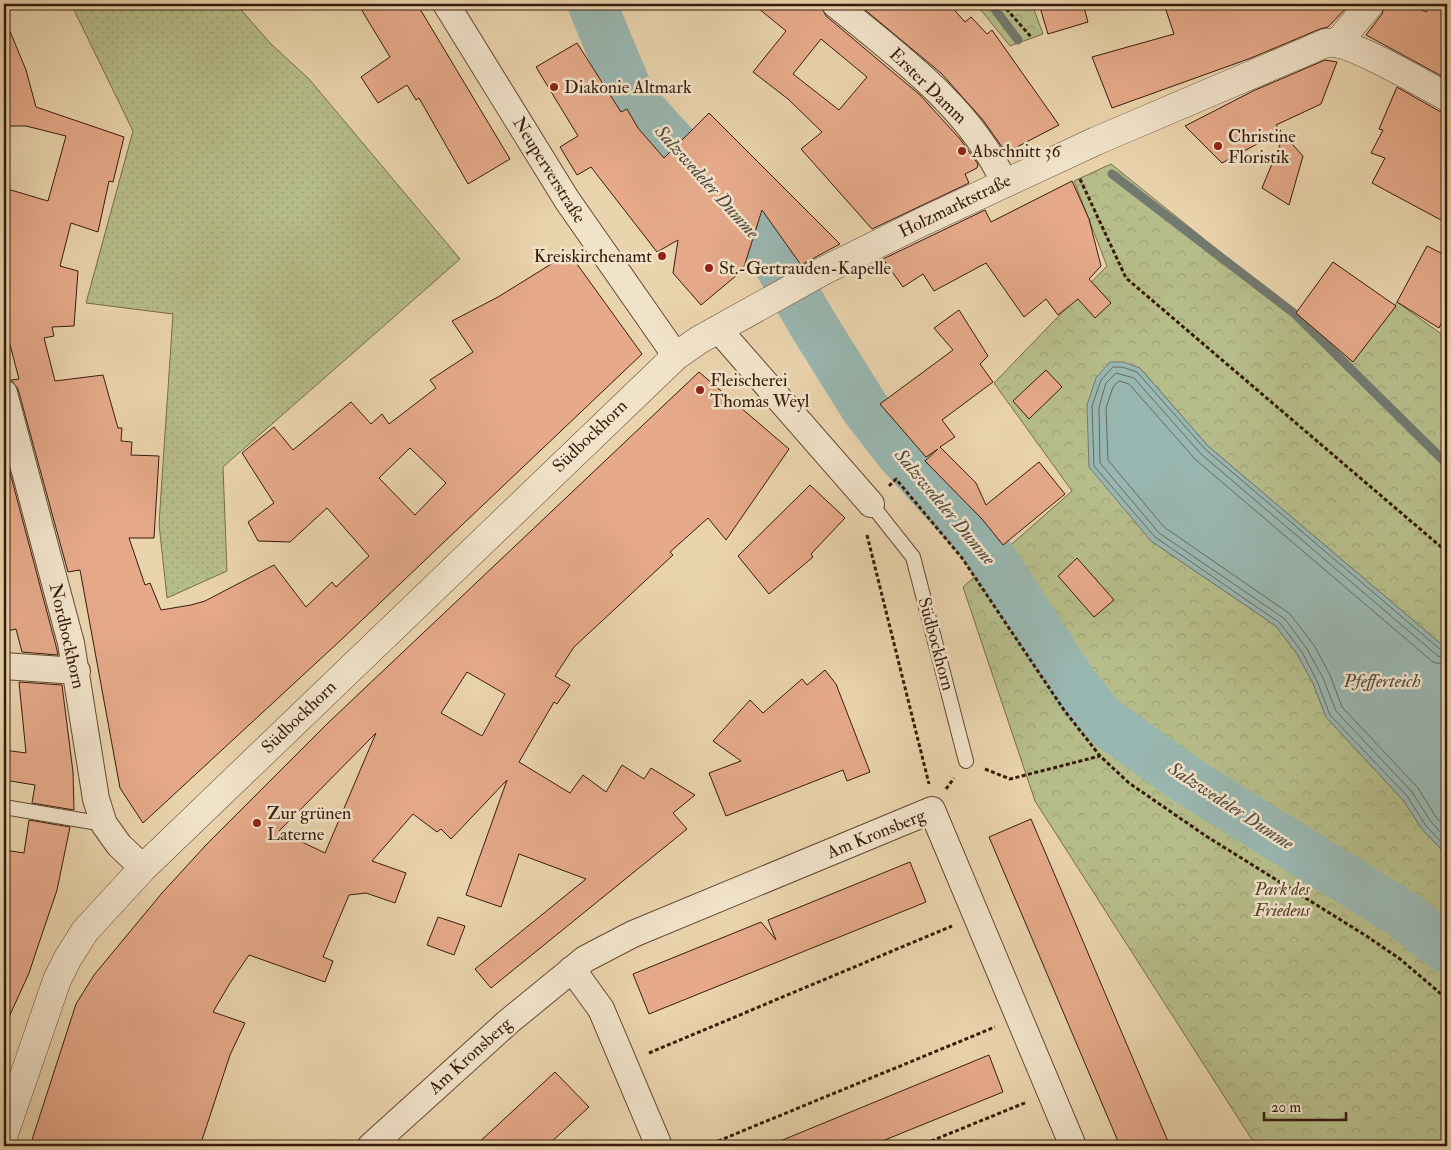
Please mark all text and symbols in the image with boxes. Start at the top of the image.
street label: Erster Damm [884,43,972,129]
place label: Diakonie Altmark [564,76,692,99]
marker: Diakonie Altmark [548,81,560,93]
street label: Neuperverstraße [507,112,591,228]
water label: Salzwedeler Dumme [649,119,765,244]
place label: Christine Floristik [1228,125,1296,169]
place label: Abschnitt 36 [971,140,1061,163]
marker: Christine Floristik [1212,140,1224,152]
marker: Abschnitt 36 [956,145,968,157]
street label: Holzmarktstraße [895,169,1015,243]
place label: Kreiskirchenamt [534,245,652,268]
marker: Kreiskirchenamt [656,250,668,262]
place label: St.-Gertrauden-Kapelle [719,257,892,280]
marker: St.-Gertrauden-Kapelle [703,262,715,274]
place label: Fleischerei Thomas Weyl [710,369,810,413]
marker: Fleischerei Thomas Weyl [694,384,706,396]
street label: Südbockhorn [548,395,632,477]
water label: Salzwedeler Dumme [889,443,1001,571]
street label: Nordbockhorn [44,581,90,691]
street label: Südbockhorn [913,595,959,693]
water label: Pfefferteich [1342,669,1421,693]
street label: Südbockhorn [257,676,341,758]
water label: Salzwedeler Dumme [1163,756,1299,856]
place label: Zur grünen Laterne [267,802,351,846]
street label: Am Kronsberg [822,803,930,865]
marker: Zur grünen Laterne [251,817,263,829]
park label: Park des Friedens [1253,878,1311,922]
street label: Am Kronsberg [423,1012,517,1100]
scale bar [1264,1090,1346,1122]
text: 20 m [1271,1098,1301,1117]

